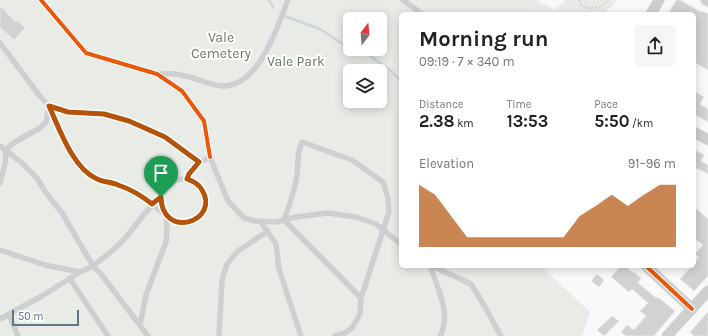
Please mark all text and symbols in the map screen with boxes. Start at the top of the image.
north arrow [343,12,387,56]
map controls [343,12,387,108]
button: share [634,25,676,67]
text: Morning run [419,26,548,52]
park label: Vale Cemetery [191,29,252,62]
park label: Vale Park [267,53,325,70]
text: 09:19 · 7 × 340 m [419,54,515,69]
button: layers [343,64,387,108]
text: Distance [419,98,463,111]
text: Time [507,98,531,111]
text: Pace [594,98,618,111]
text: 2.38 [419,111,455,131]
text: 13:53 [507,111,548,131]
text: 5:50 [594,111,629,131]
text: km [455,117,474,130]
text: /km [629,117,653,130]
pin [144,156,178,197]
text: Elevation [419,156,474,171]
text: 91–96 m [628,156,676,171]
icon: arrive [150,162,172,184]
scale bar [12,308,79,327]
text: 50 m [18,310,44,323]

